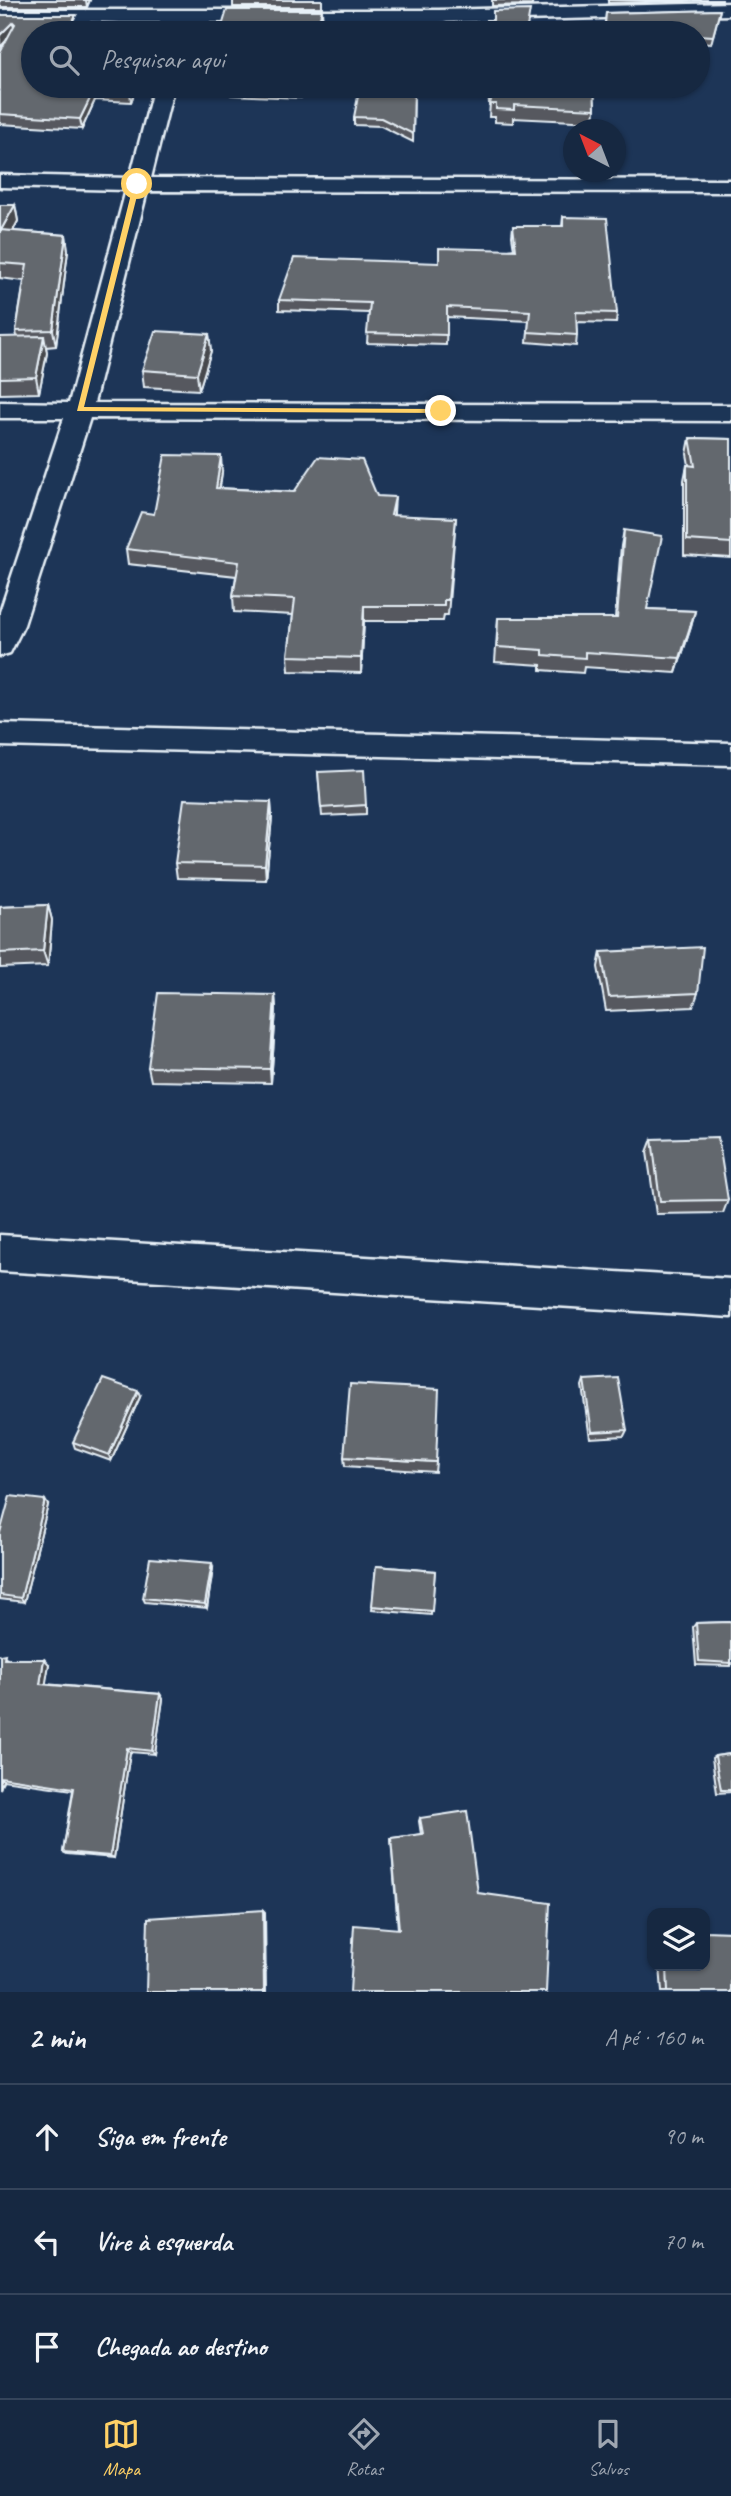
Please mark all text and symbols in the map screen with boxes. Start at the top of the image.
search box [21,21,710,98]
icon: search [45,41,83,79]
text: Pesquisar aqui [101,43,225,76]
north arrow [563,119,626,182]
route start [121,168,152,199]
route end [425,395,456,426]
map controls [647,1908,710,1971]
button: layers [647,1908,710,1971]
text: 2 min [28,2019,85,2057]
text: A pé · 160 m [605,2023,703,2052]
icon: ahead [28,2118,66,2156]
text: Siga em frente [95,2120,226,2153]
text: 90 m [664,2122,703,2151]
icon: left [28,2223,66,2261]
text: Vire à esquerda [95,2225,232,2258]
text: 70 m [664,2227,703,2256]
icon: arrive [28,2328,66,2366]
text: Chegada ao destino [95,2330,267,2363]
tab: Mapa [102,2415,140,2481]
tab: Rotas [345,2415,383,2481]
tab: Salvos [588,2415,629,2481]

